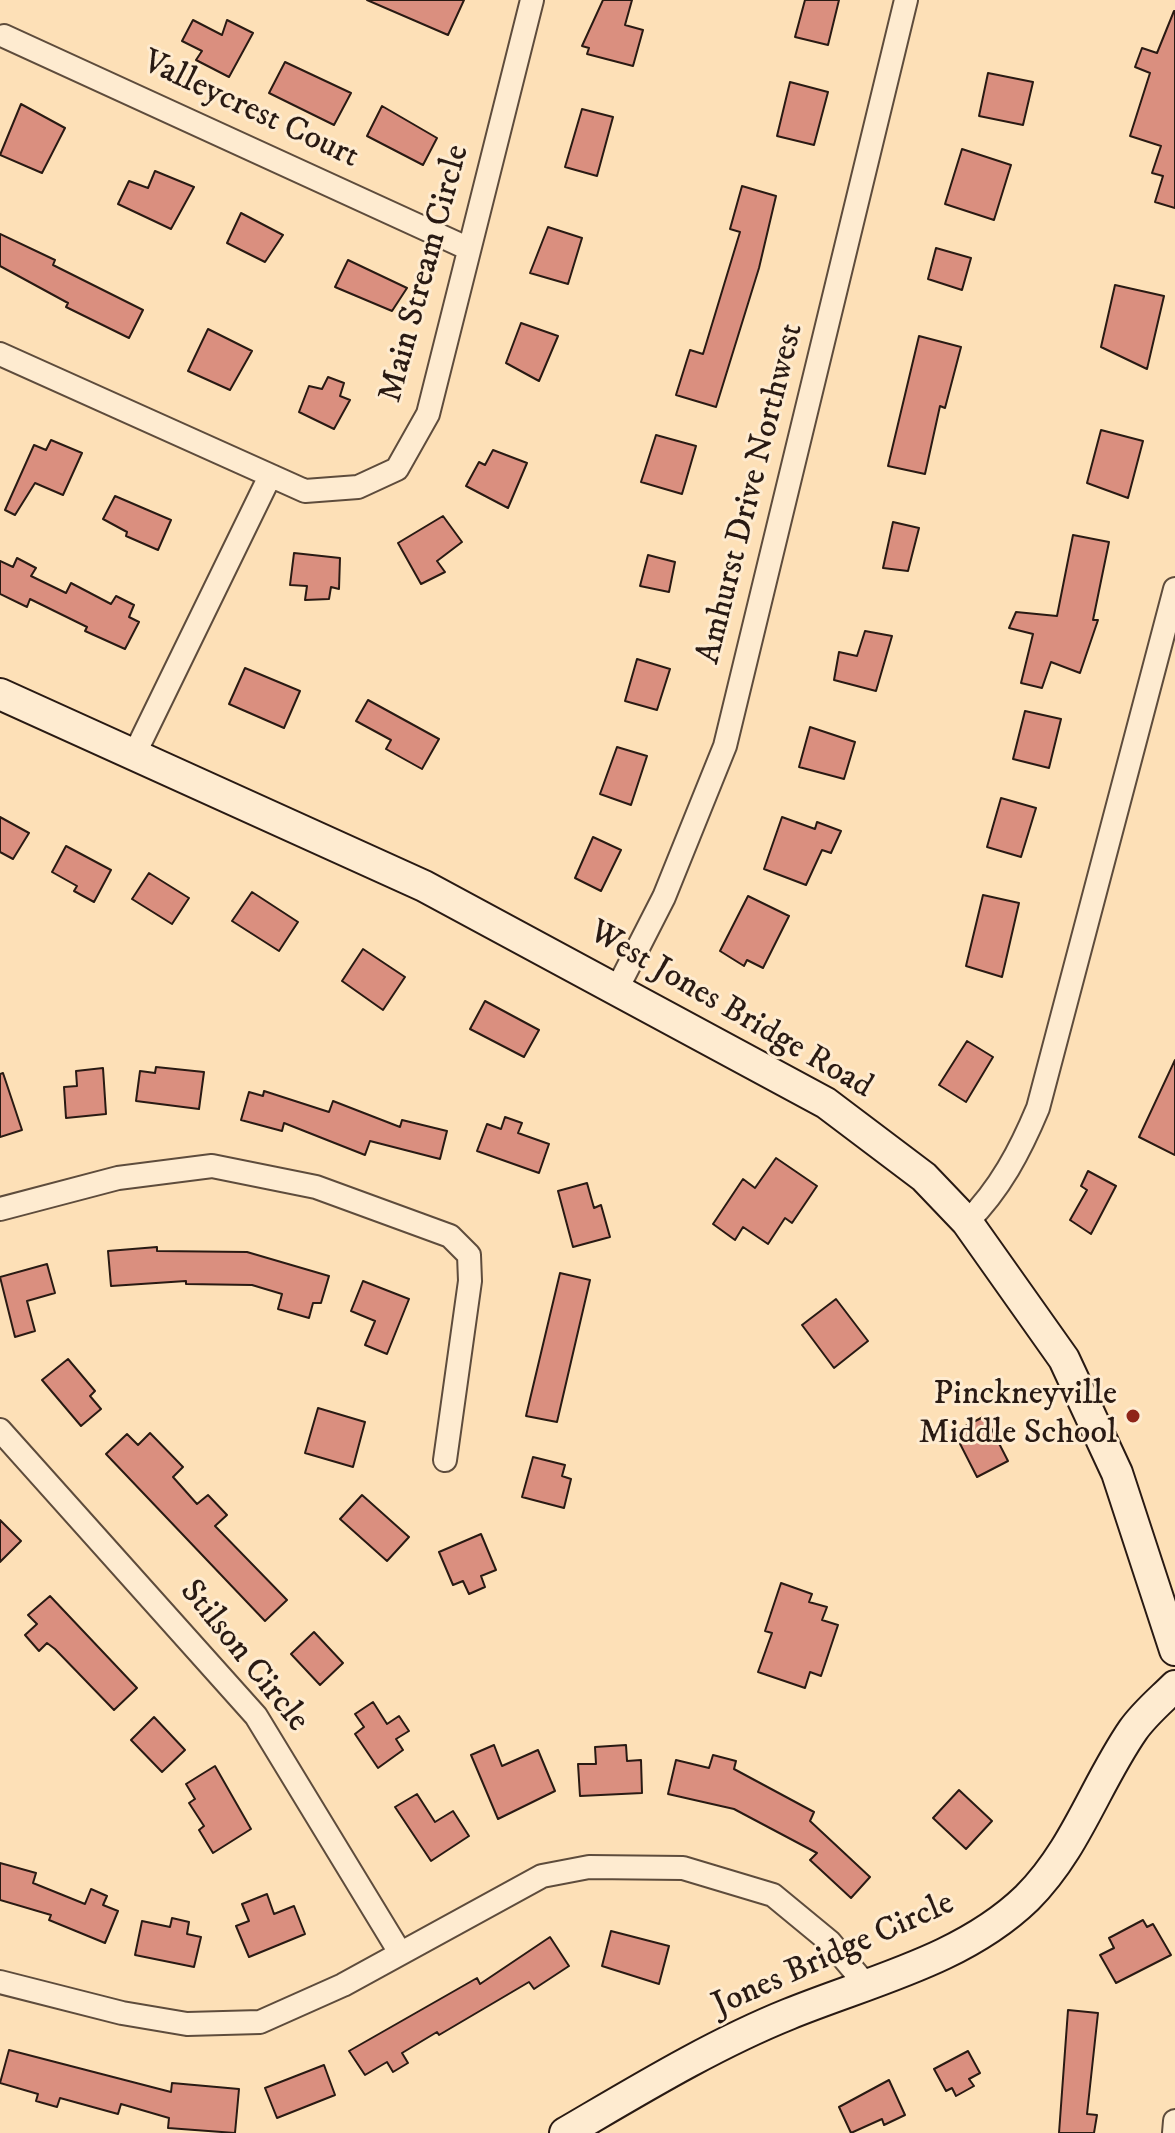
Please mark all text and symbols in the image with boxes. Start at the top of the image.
street label: Valleycrest Court [135,43,365,179]
street label: Main Stream Circle [372,141,480,407]
street label: Amhurst Drive Northwest [690,320,814,668]
street label: West Jones Bridge Road [581,913,879,1109]
place label: Pinckneyville Middle School [918,1376,1117,1456]
marker: Pinckneyville Middle School [1124,1407,1142,1425]
street label: Stilson Circle [169,1573,317,1741]
street label: Jones Bridge Circle [707,1884,961,2028]

